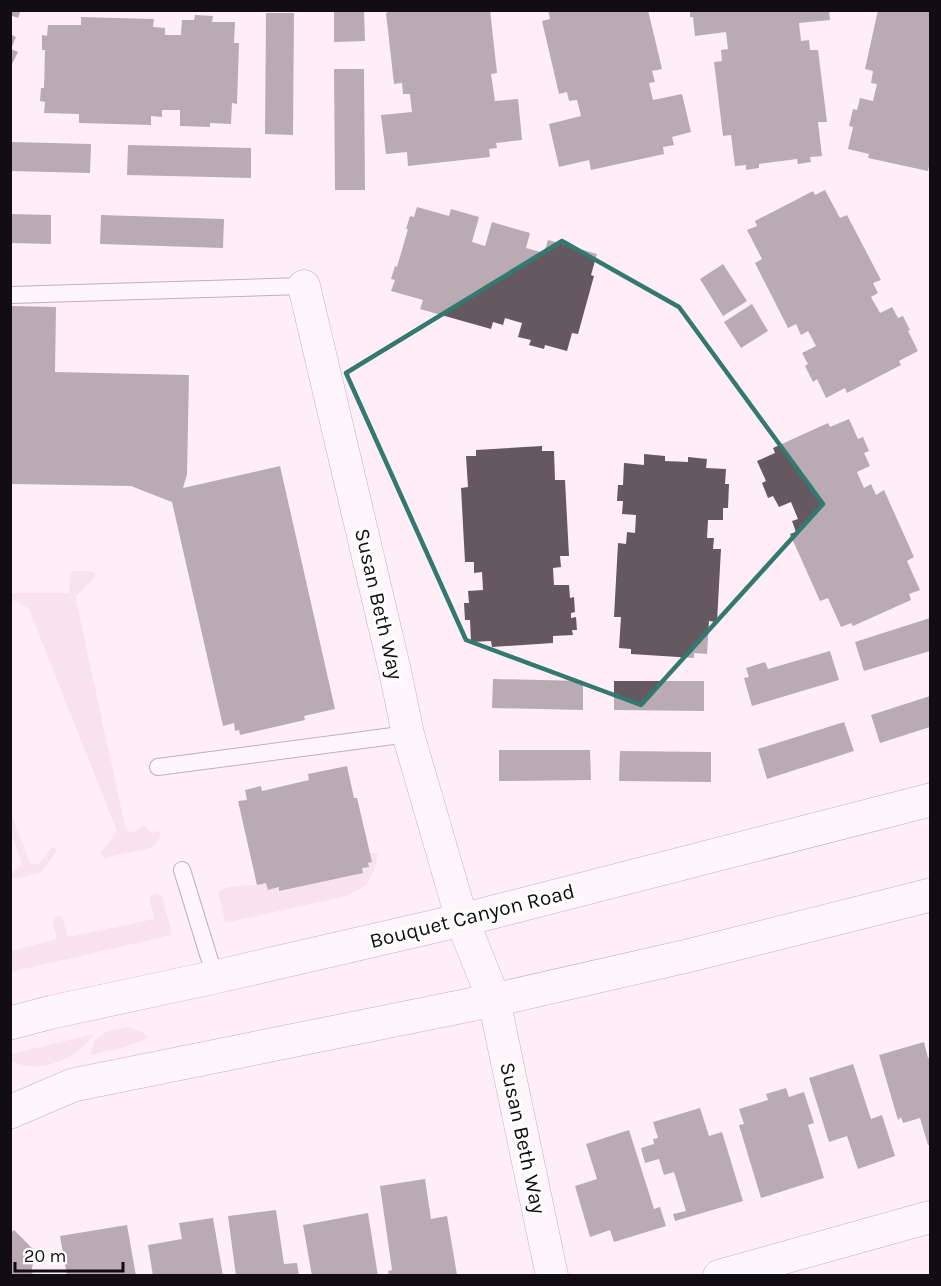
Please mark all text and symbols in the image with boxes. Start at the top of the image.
street label: Susan Beth Way [350,526,408,682]
street label: Bouquet Canyon Road [367,879,577,953]
street label: Susan Beth Way [495,1060,551,1216]
scale bar [15,1235,123,1273]
text: 20 m [24,1245,66,1267]

